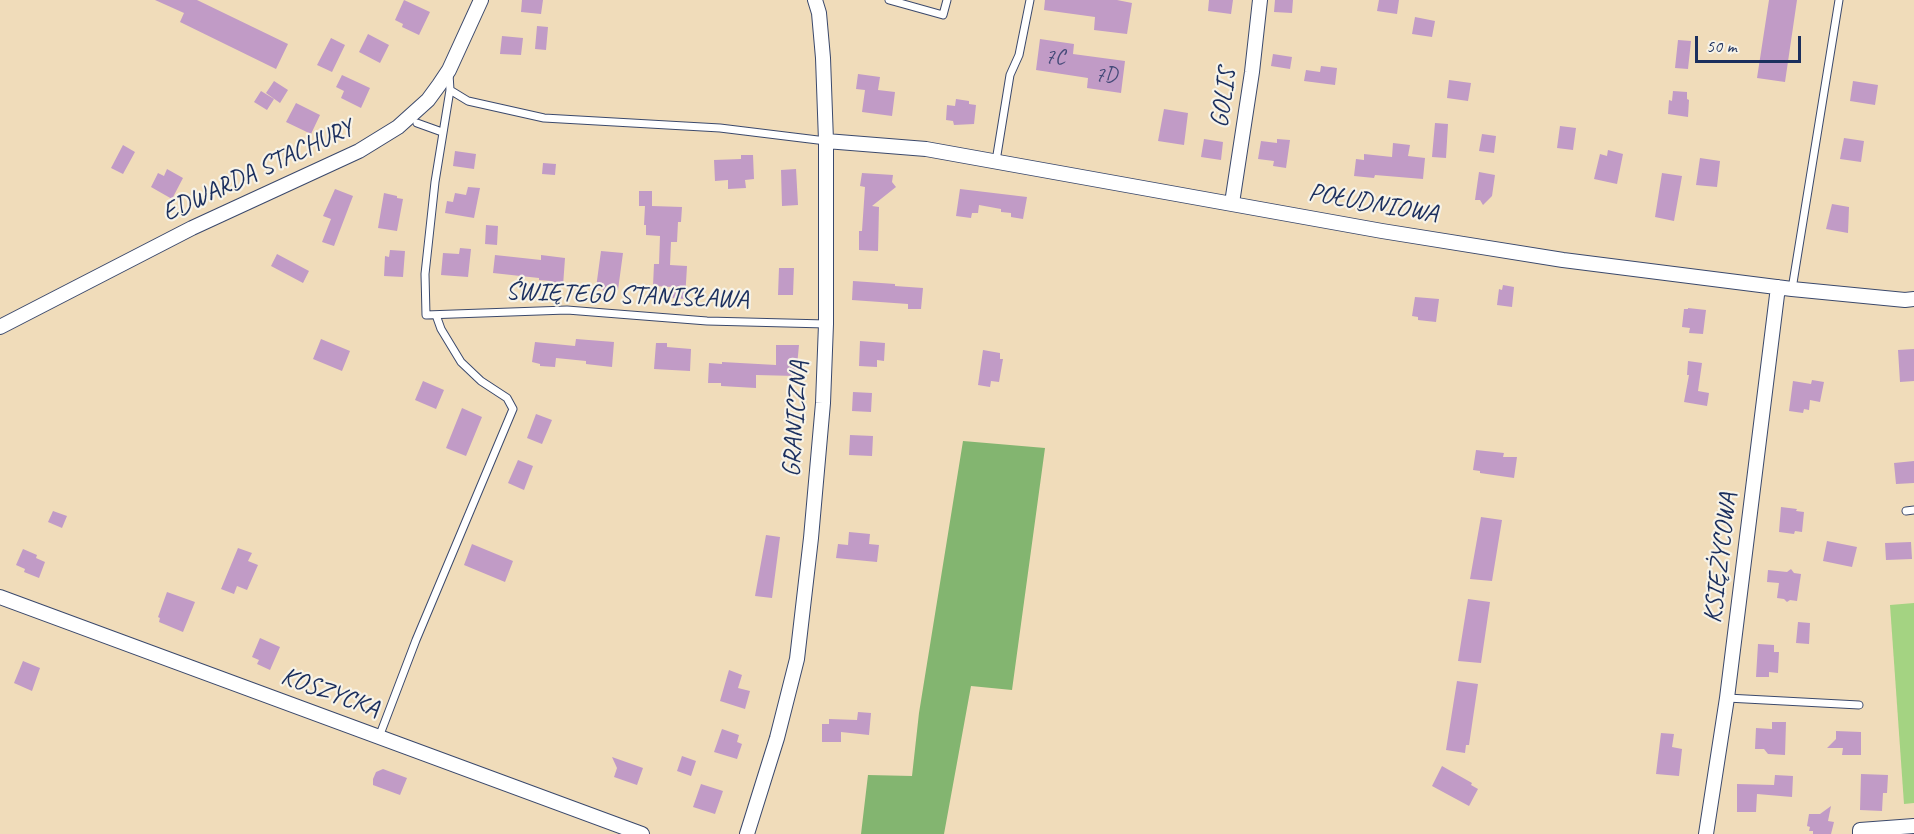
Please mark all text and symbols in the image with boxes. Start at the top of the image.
scale bar [1698,24,1804,62]
text: 50 m [1706,35,1737,57]
house number: 7C [1045,44,1065,70]
house number: 7D [1095,62,1117,88]
street label: GOLIS [1204,66,1244,130]
street label: EDWARDA STACHURY [157,113,359,229]
street label: POŁUDNIOWA [1306,177,1440,231]
street label: ŚWIĘTEGO STANISŁAWA [505,276,749,316]
street label: GRANICZNA [776,360,816,478]
street label: KSIĘŻYCOWA [1698,491,1744,625]
street label: KOSZYCKA [277,661,383,725]

